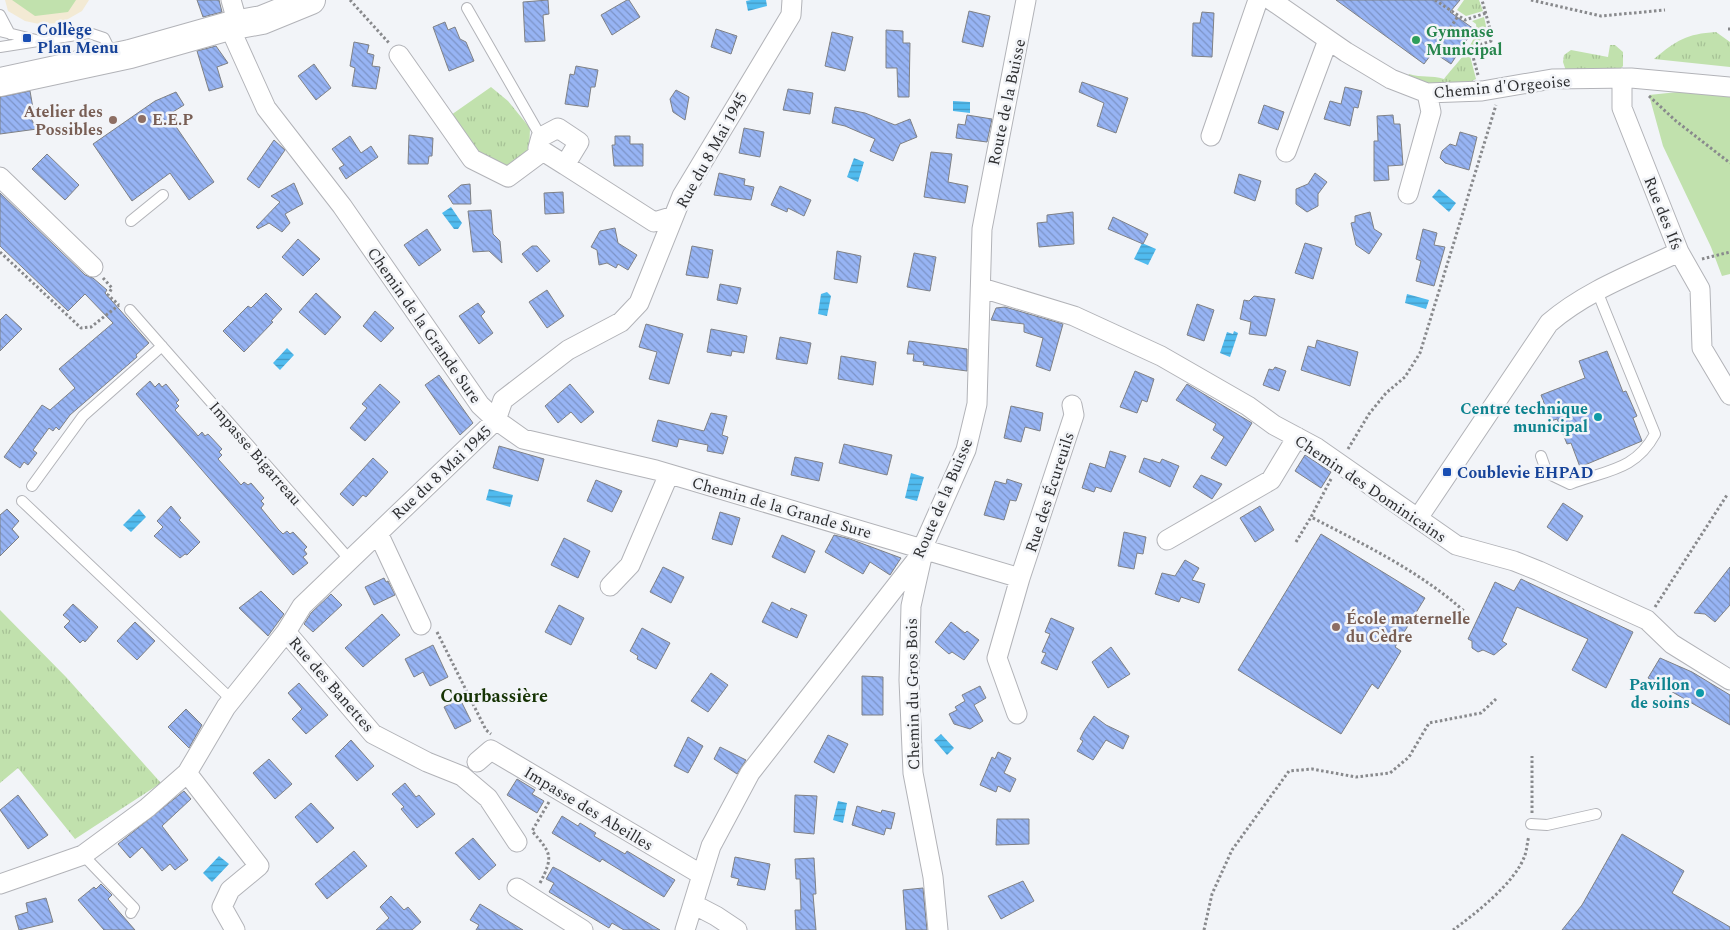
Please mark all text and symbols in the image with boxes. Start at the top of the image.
place label: Collège Plan Menu [37,18,119,60]
place label: Gymnase Municipal [1426,20,1503,62]
marker: Collège Plan Menu [21,32,33,44]
marker: Gymnase Municipal [1410,34,1422,46]
street label: Route de la Buisse [982,37,1032,168]
street label: Chemin d'Orgeoise [1433,69,1572,105]
street label: Rue du 8 Mai 1945 [670,88,754,213]
place label: Atelier des Possibles [23,100,103,142]
place label: E.E.P [152,108,193,132]
marker: E.E.P [136,113,148,125]
marker: Atelier des Possibles [107,114,119,126]
street label: Rue des Ifs [1637,173,1689,254]
street label: Chemin de la Grande Sure [361,242,487,409]
street label: Impasse Bigarreau [203,396,307,511]
place label: Centre technique municipal [1460,397,1588,439]
marker: Centre technique municipal [1592,411,1604,423]
street label: Rue du 8 Mai 1945 [386,420,497,526]
street label: Rue des Écureuils [1019,429,1081,556]
street label: Chemin des Dominicains [1290,429,1451,549]
street label: Route de la Buisse [907,434,979,562]
place label: Coublevie EHPAD [1457,461,1594,485]
marker: Coublevie EHPAD [1441,466,1453,478]
street label: Chemin de la Grande Sure [689,471,874,545]
place label: École maternelle du Cèdre [1346,607,1470,649]
street label: Chemin du Gros Bois [900,618,926,770]
marker: École maternelle du Cèdre [1330,621,1342,633]
street label: Rue des Banettes [283,631,380,738]
place label: Pavillon de soins [1629,673,1690,715]
district label: Courbassière [440,683,548,710]
marker: Pavillon de soins [1694,687,1706,699]
street label: Impasse des Abeilles [519,761,658,857]

